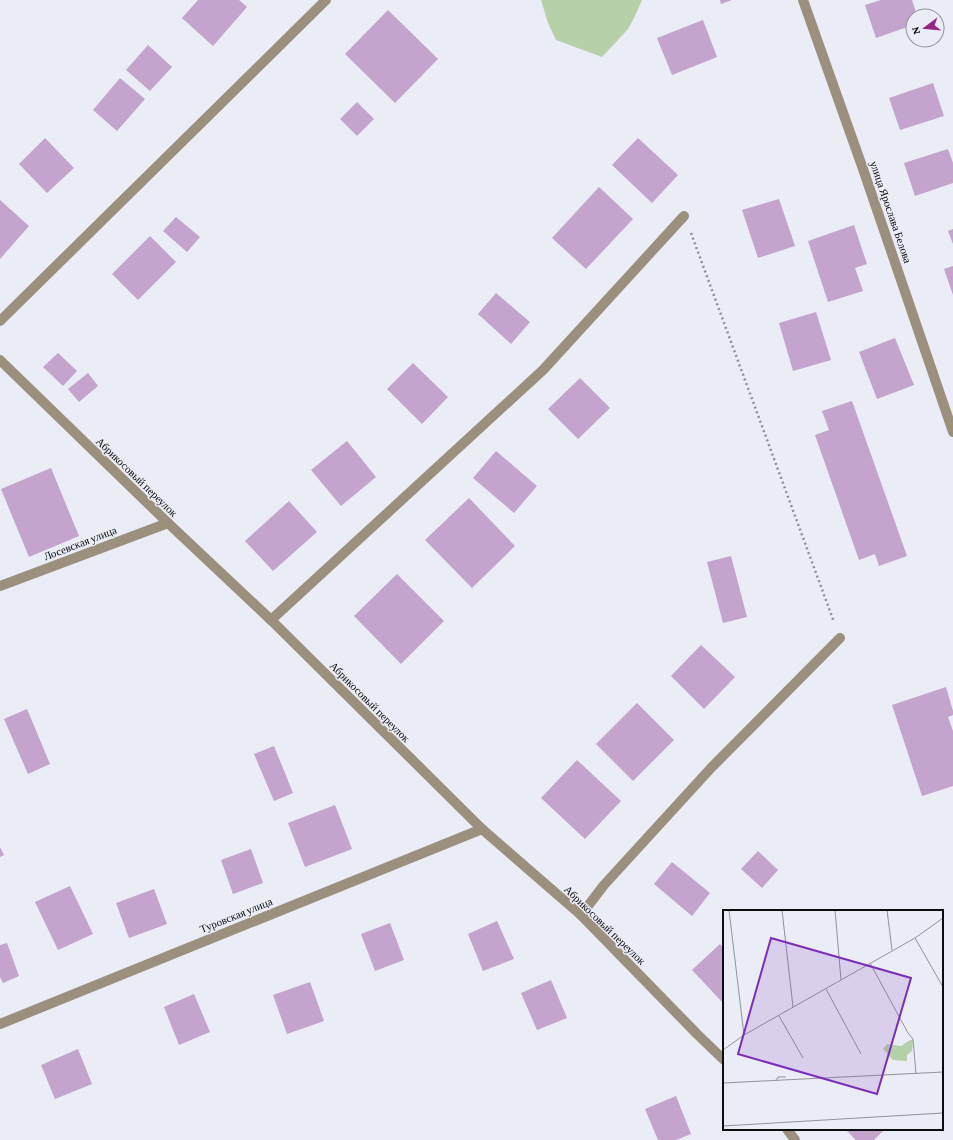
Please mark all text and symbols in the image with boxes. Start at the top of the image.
north arrow [905,8,945,48]
text: N [908,25,922,36]
street label: улица Ярослава Белова [868,159,914,265]
street label: Абрикосовый переулок [94,435,181,519]
street label: Лосевская улица [42,524,118,562]
street label: Абрикосовый переулок [328,660,413,745]
street label: Абрикосовый переулок [562,883,649,967]
street label: Туровская улица [198,895,274,935]
inset map [723,910,943,1130]

